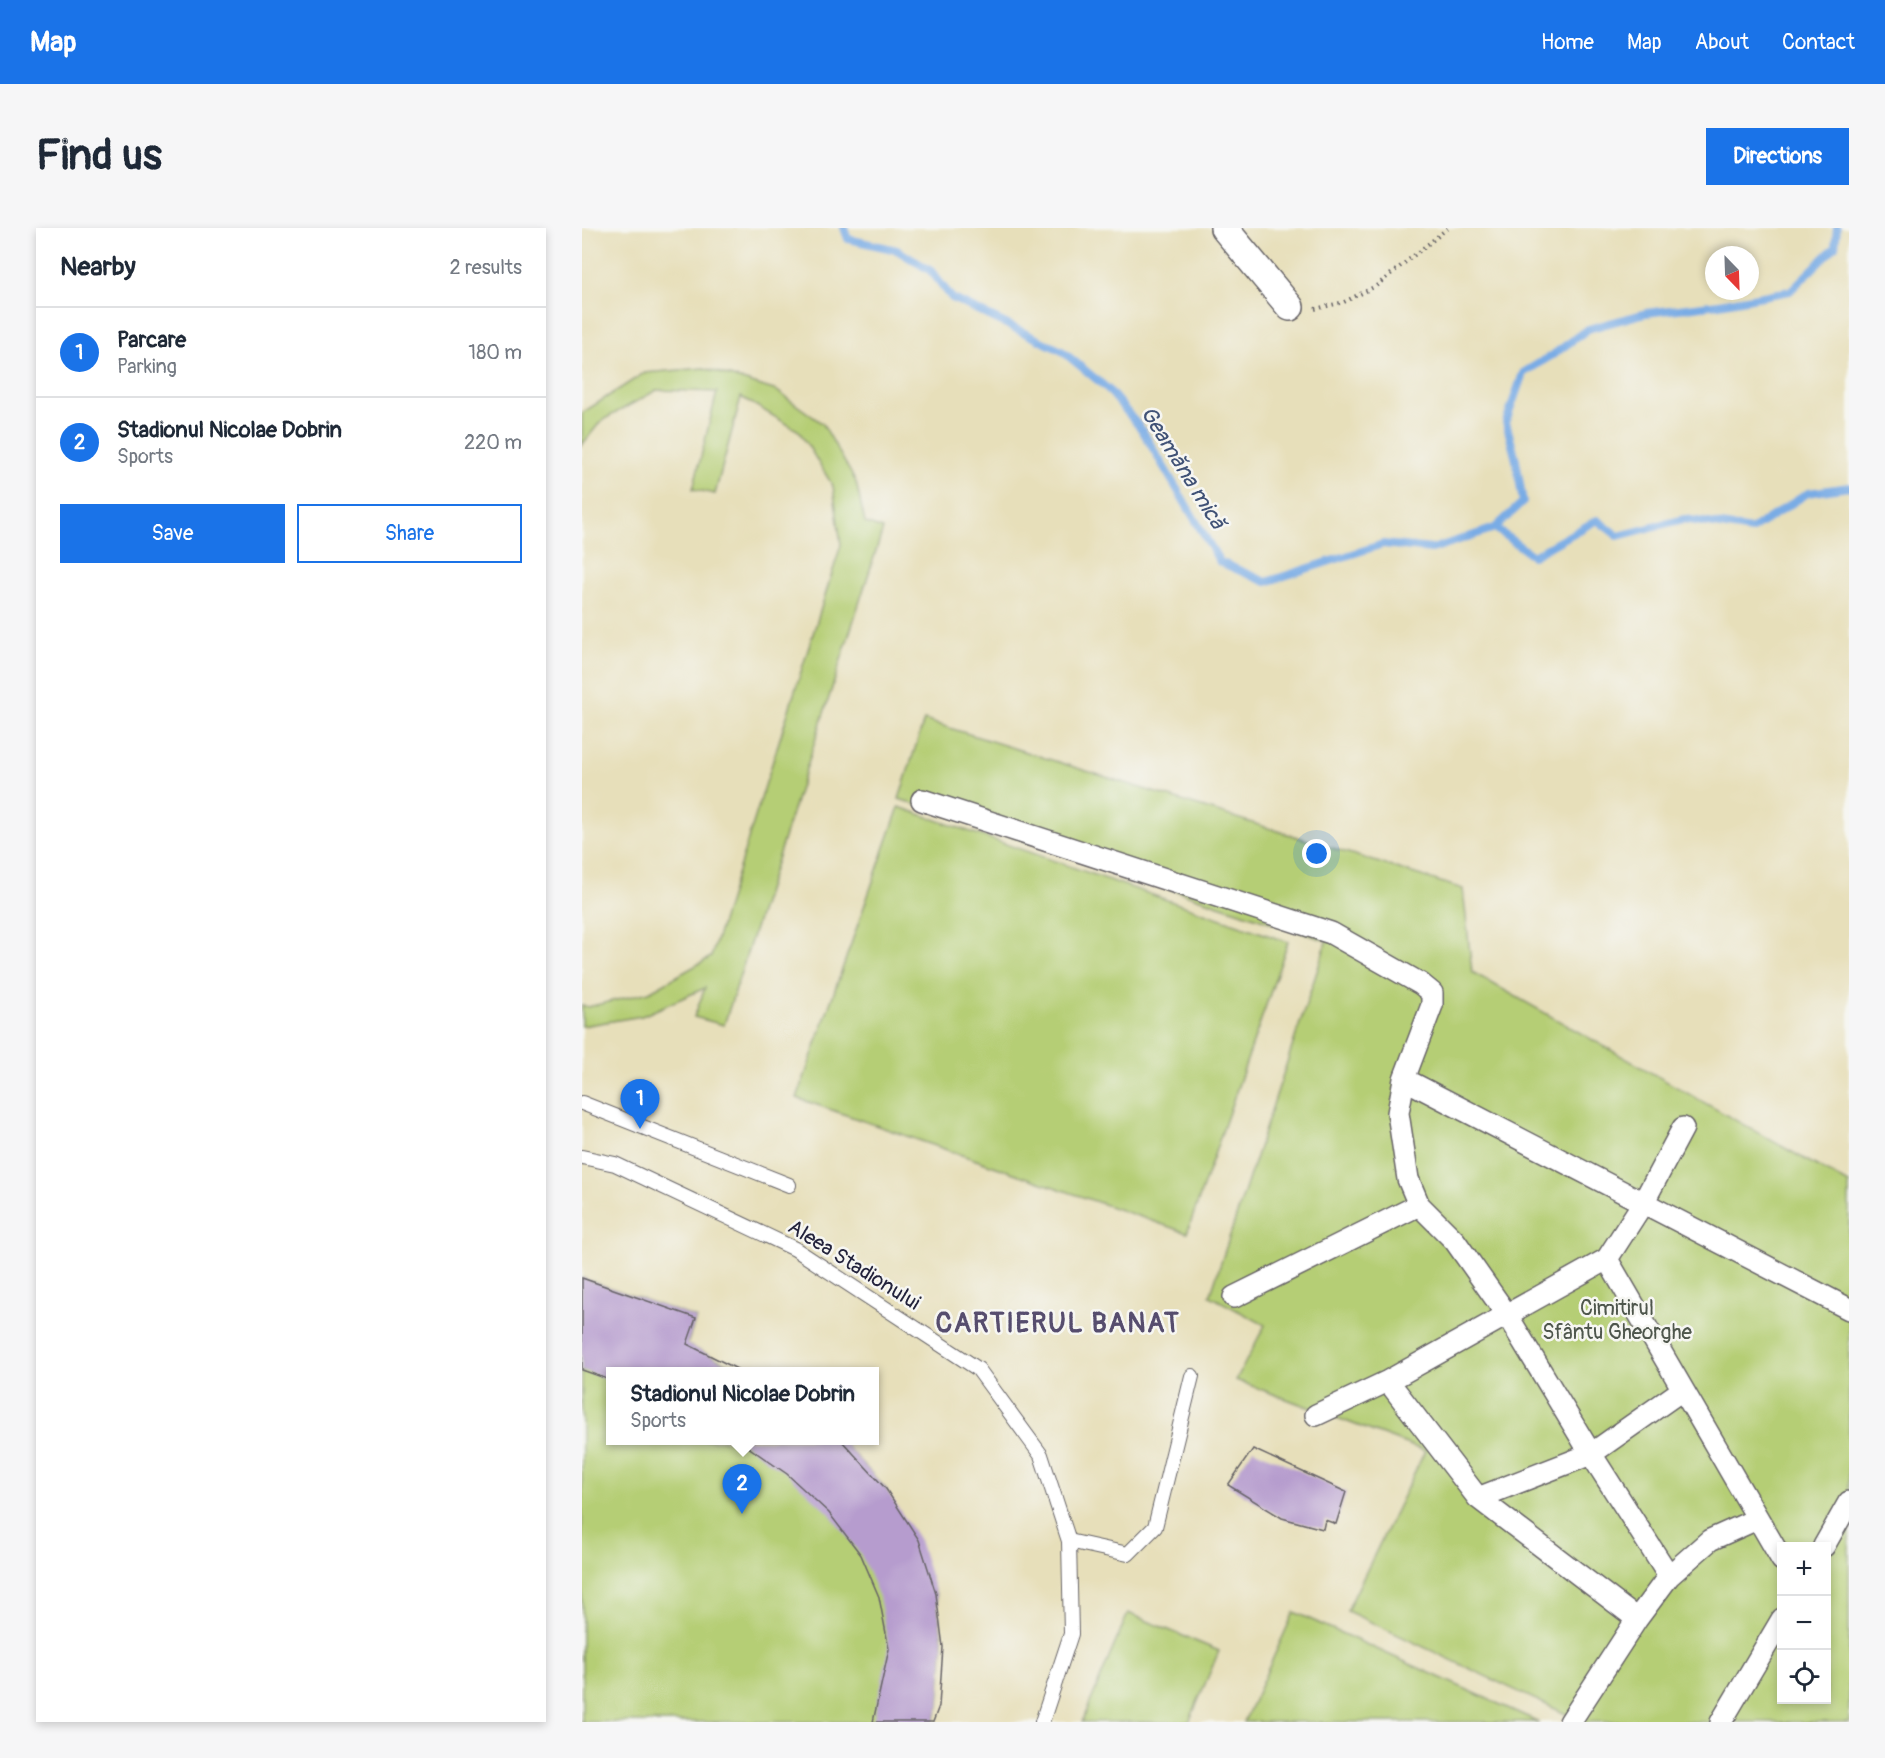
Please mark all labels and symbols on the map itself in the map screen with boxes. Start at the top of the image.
north arrow [1705,246,1759,300]
water label: Geamăna mică [1134,401,1233,536]
your location [1302,839,1331,868]
pin: 1 [620,1080,660,1129]
street label: Aleea Stadionului [783,1214,925,1317]
park label: Cimitirul Sfântu Gheorghe [1542,1295,1692,1346]
district label: CARTIERUL BANAT [936,1307,1180,1340]
pin: 2 [722,1464,762,1514]

